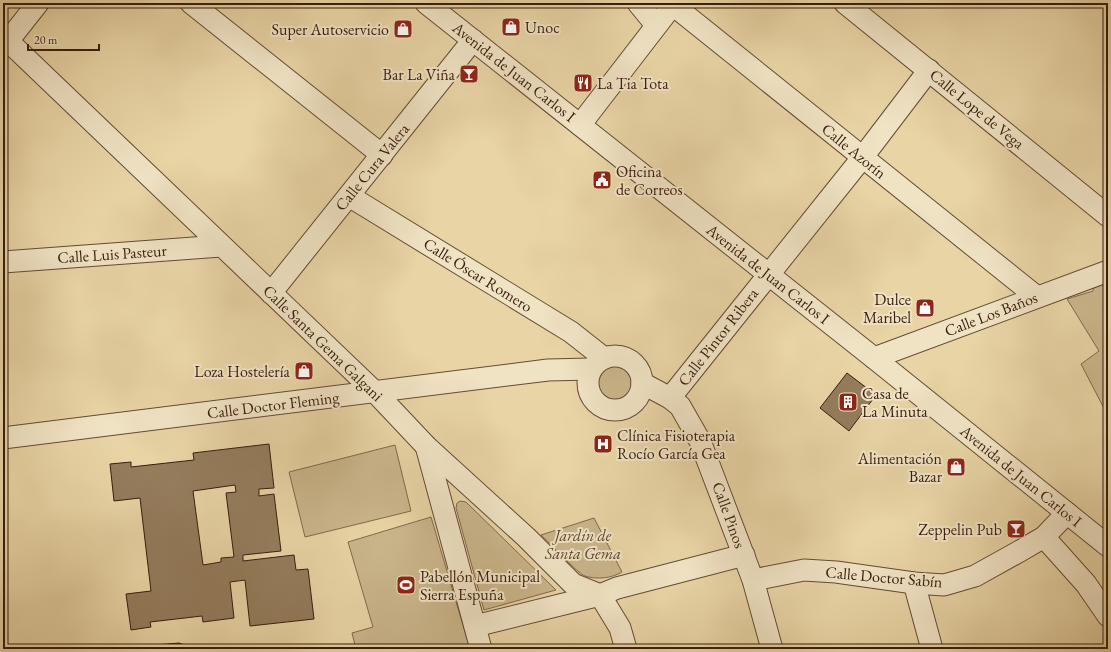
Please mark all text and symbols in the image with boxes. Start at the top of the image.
shop icon: Unoc [500,16,522,38]
street label: Avenida de Juan Carlos I [447,17,580,127]
place label: Unoc [525,17,560,38]
shop icon: Super Autoservicio [392,18,414,40]
place label: Super Autoservicio [272,19,389,40]
scale bar [28,26,99,52]
text: 20 m [34,32,58,48]
bar icon: Bar La Viña [458,63,480,85]
place label: Bar La Viña [383,64,456,85]
street label: Calle Lope de Vega [925,64,1029,154]
restaurant icon: La Tia Tota [572,72,594,94]
place label: La Tia Tota [597,73,669,94]
street label: Calle Cura Valera [330,118,414,215]
street label: Calle Azorín [817,119,891,184]
place label: Oficina de Correos [616,161,683,200]
public building icon: Oficina de Correos [591,169,613,191]
street label: Avenida de Juan Carlos I [701,219,834,329]
street label: Calle Óscar Romero [420,233,537,317]
street label: Calle Luis Pasteur [57,240,168,268]
street label: Calle Santa Gema Galgani [258,280,388,406]
street label: Calle Pintor Ribera [673,283,763,390]
street label: Calle Los Baños [942,287,1040,341]
place label: Dulce Maribel [863,289,911,328]
shop icon: Dulce Maribel [914,297,936,319]
shop icon: Loza Hostelería [293,360,315,382]
place label: Loza Hostelería [194,361,291,382]
place label: Casa de La Minuta [862,383,928,422]
street label: Calle Doctor Fleming [206,386,341,424]
building icon: Casa de La Minuta [837,391,859,413]
street label: Avenida de Juan Carlos I [955,420,1087,532]
place label: Clínica Fisioterapia Rocío García Gea [617,425,736,464]
hospital icon: Clínica Fisioterapia Rocío García Gea [592,433,614,455]
place label: Alimentación Bazar [857,448,943,487]
shop icon: Alimentación Bazar [945,456,967,478]
street label: Calle Pinos [707,479,751,551]
bar icon: Zeppelin Pub [1005,518,1027,540]
place label: Zeppelin Pub [918,519,1002,540]
park label: Jardín de Santa Gema [544,525,621,564]
street label: Calle Doctor Sabín [825,561,944,593]
place label: Pabellón Municipal Sierra Espuña [420,566,540,605]
sports icon: Pabellón Municipal Sierra Espuña [395,574,417,596]

